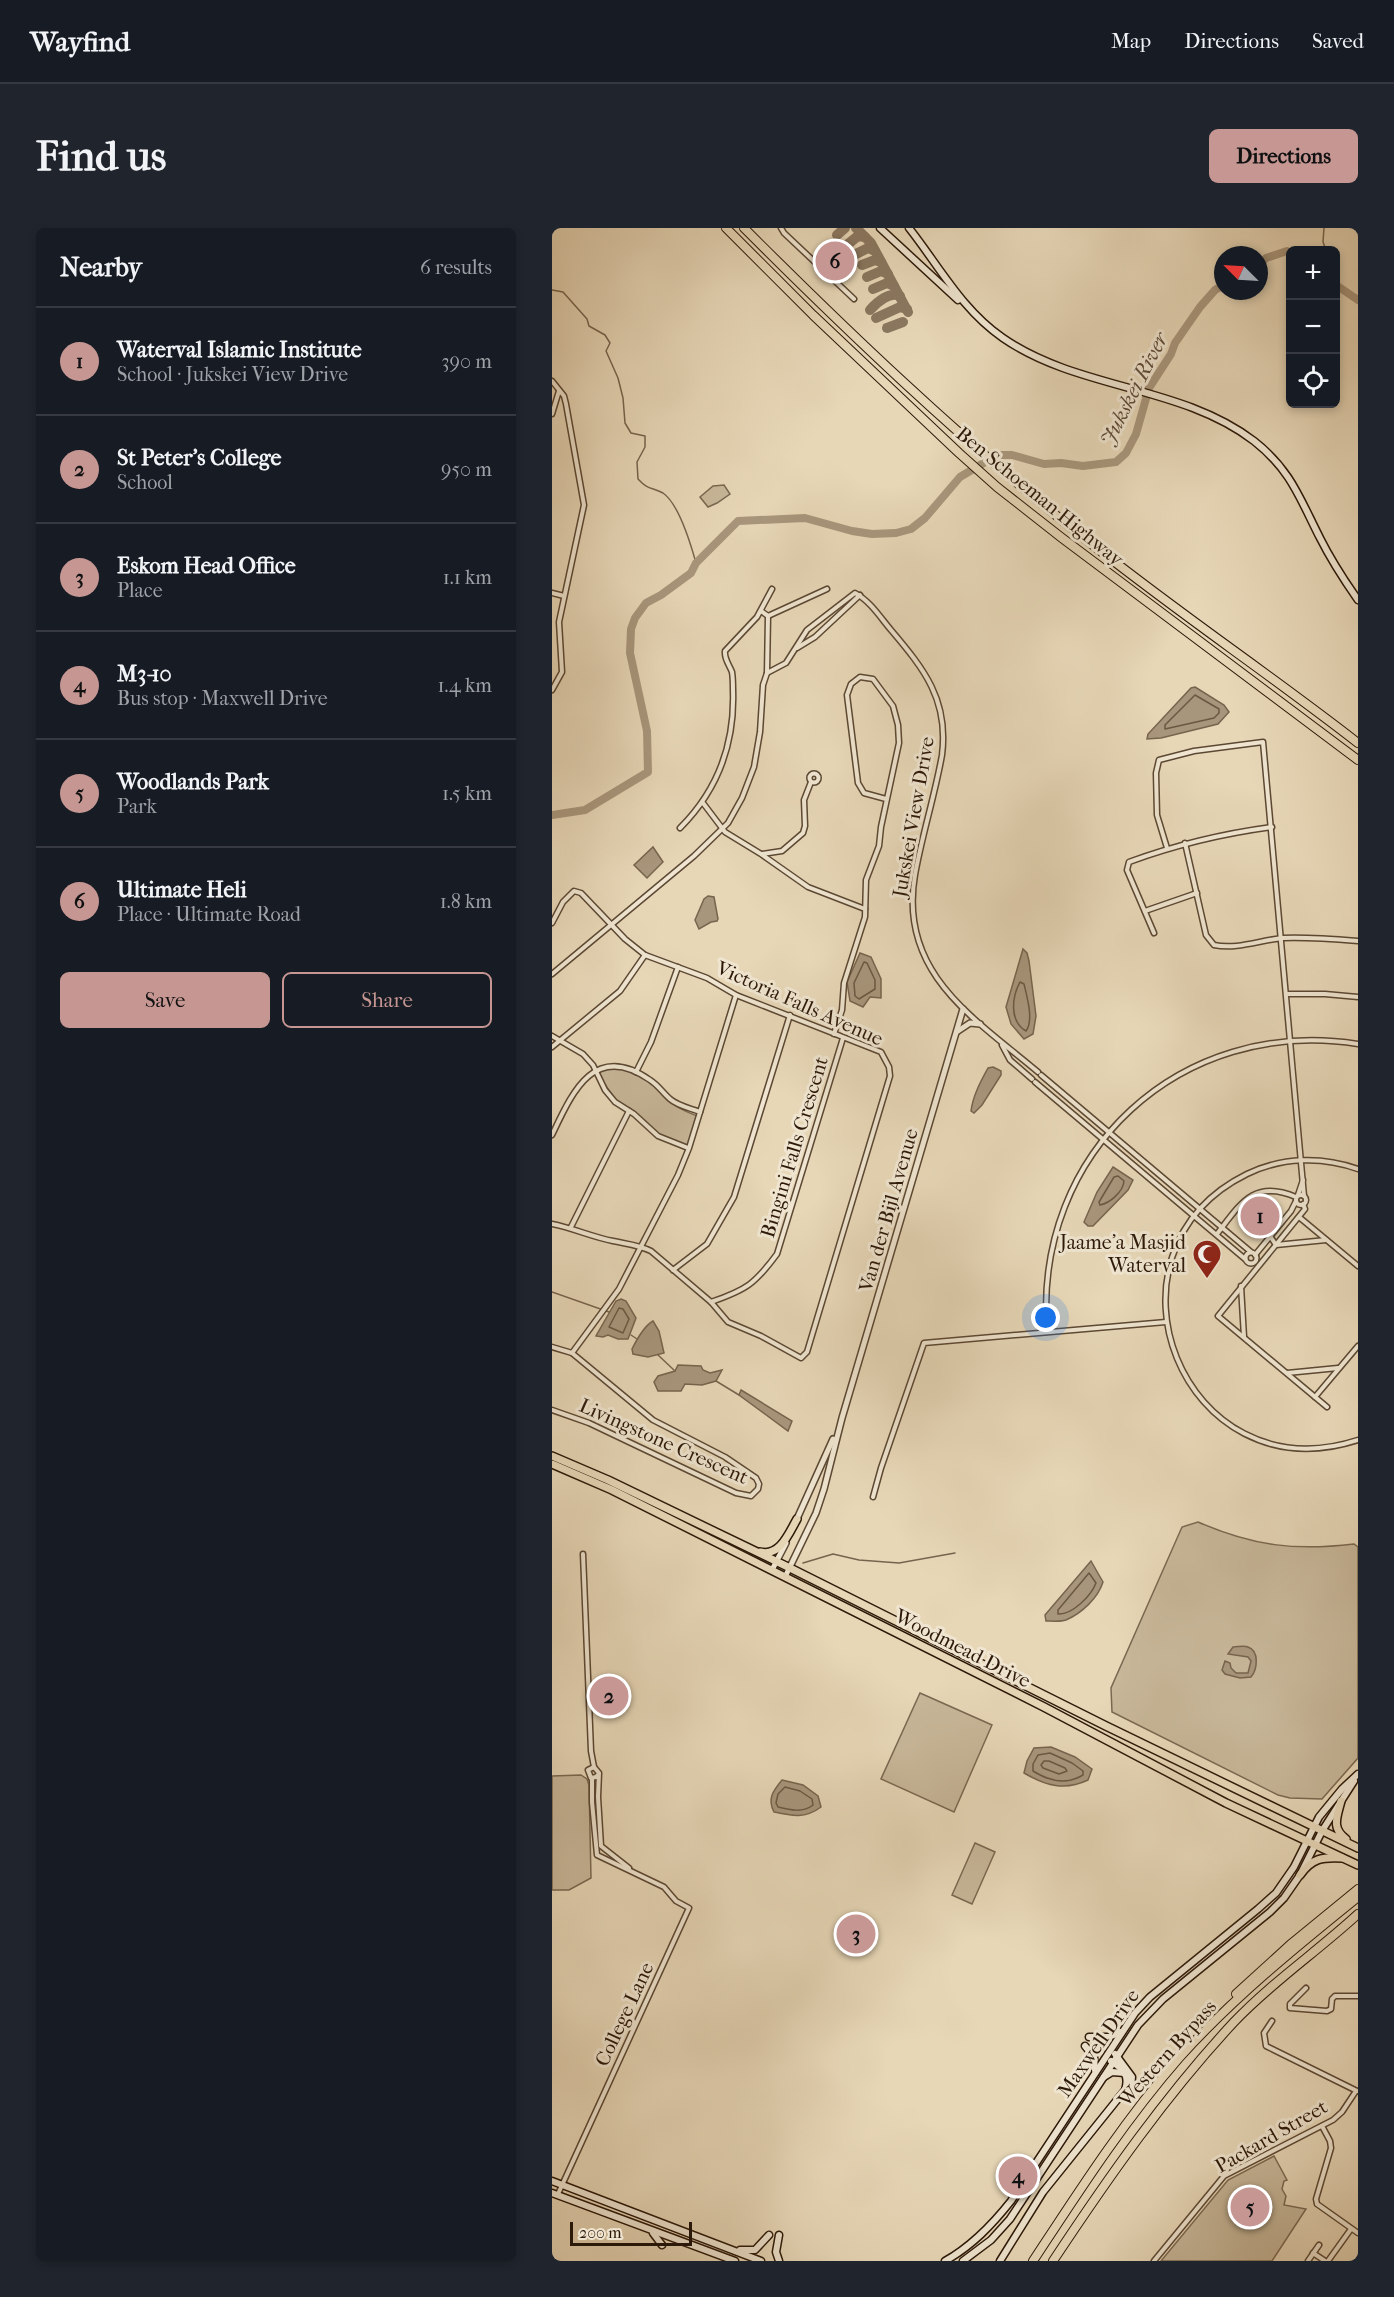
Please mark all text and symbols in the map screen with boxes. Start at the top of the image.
text: Wayfind [30,25,130,58]
text: Map [1111,29,1151,53]
text: Directions [1184,29,1279,53]
text: Saved [1312,29,1364,53]
button: Directions [1209,129,1358,183]
text: Find us [36,132,166,181]
pin: 6 [816,238,854,284]
north arrow [1214,246,1268,300]
map controls [1286,246,1340,408]
button: + [1286,246,1340,300]
text: Nearby [60,252,142,283]
text: 6 results [420,256,492,279]
button: − [1286,300,1340,354]
water label: Jukskei River [1095,327,1173,450]
text: Waterval Islamic Institute [117,337,362,363]
text: 1 [76,350,83,373]
text: 390 m [441,350,492,373]
button: locate [1286,354,1340,408]
text: School · Jukskei View Drive [117,363,348,386]
street label: Ben Schoeman Highway [952,422,1129,572]
text: St Peter's College [117,445,281,471]
text: 2 [74,458,85,481]
text: 950 m [441,458,492,481]
text: School [117,471,173,494]
text: Eskom Head Office [117,553,296,579]
text: 3 [75,566,84,589]
text: 1.1 km [443,566,492,589]
text: Place [117,579,163,602]
text: M3-10 [117,661,172,687]
text: 4 [74,674,85,697]
text: 1.4 km [437,674,492,697]
text: Bus stop · Maxwell Drive [117,687,328,710]
street label: Jukskei View Drive [888,735,939,901]
text: Woodlands Park [117,769,269,795]
text: 5 [75,782,84,805]
text: 1.5 km [442,782,492,805]
text: Park [117,795,157,818]
text: Ultimate Heli [117,877,247,903]
text: 6 [74,890,85,913]
text: 1.8 km [440,890,492,913]
text: Place · Ultimate Road [117,903,301,926]
street label: Victoria Falls Avenue [712,956,887,1051]
button: Save [60,972,270,1028]
button: Share [282,972,492,1028]
street label: Bingini Falls Crescent [756,1054,833,1240]
street label: Van der Bijl Avenue [854,1126,923,1295]
pin: 1 [1240,1194,1280,1238]
place label: Jaame'a Masjid Waterval [1058,1231,1187,1277]
mosque icon: Jaame'a Masjid Waterval [1191,1238,1223,1280]
your location [1031,1303,1060,1332]
street label: Livingstone Crescent [576,1394,752,1489]
street label: Woodmead Drive [890,1604,1035,1693]
pin: 2 [590,1674,628,1718]
pin: 3 [836,1912,876,1956]
street label: College Lane [590,1959,659,2070]
street label: Maxwell Drive [1053,1985,1144,2102]
street label: Western Bypass [1113,1995,1221,2112]
street label: Packard Street [1211,2095,1331,2178]
pin: 4 [998,2154,1038,2198]
pin: 5 [1230,2184,1270,2230]
scale bar [570,2219,692,2246]
text: 200 m [579,2223,622,2242]

